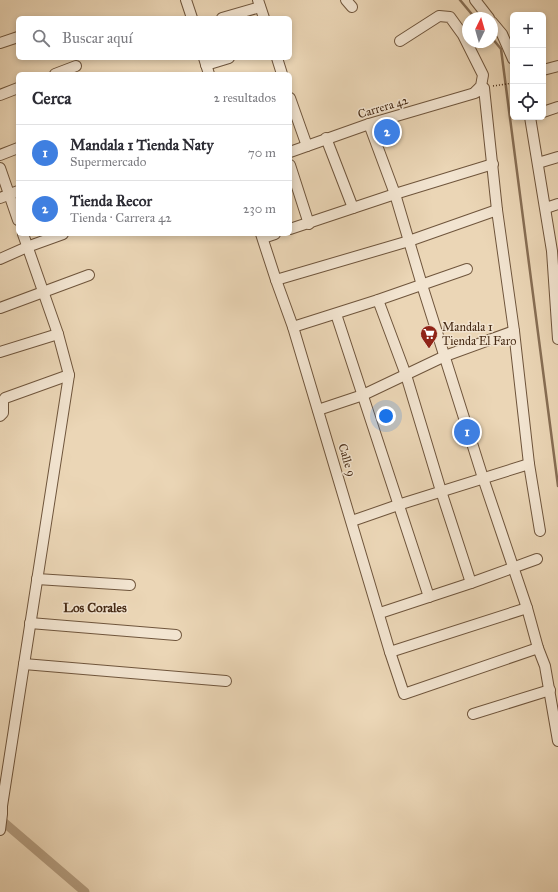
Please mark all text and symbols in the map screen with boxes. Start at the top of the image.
north arrow [462,12,498,48]
map controls [510,12,546,120]
button: + [510,12,546,48]
search box [16,16,292,60]
icon: search [30,27,52,49]
text: Buscar aquí [62,29,133,47]
button: − [510,48,546,84]
button: locate [510,84,546,120]
text: Cerca [32,88,71,109]
text: 2 resultados [213,90,276,106]
street label: Carrera 42 [356,93,410,121]
pin: 2 [374,117,400,147]
text: Mandala 1 Tienda Naty [70,136,213,154]
text: 1 [42,145,48,161]
text: 70 m [248,145,276,161]
text: Supermercado [70,154,146,170]
text: Tienda Recor [70,192,152,210]
text: 2 [42,201,48,217]
text: 230 m [243,201,276,217]
text: Tienda · Carrera 42 [70,210,172,226]
place label: Mandala 1 Tienda El Faro [442,320,516,348]
supermarket icon: Mandala 1 Tienda El Faro [419,324,439,349]
your location [376,406,396,426]
pin: 1 [454,417,480,447]
street label: Calle 9 [335,442,359,478]
district label: Los Corales [63,600,127,616]

